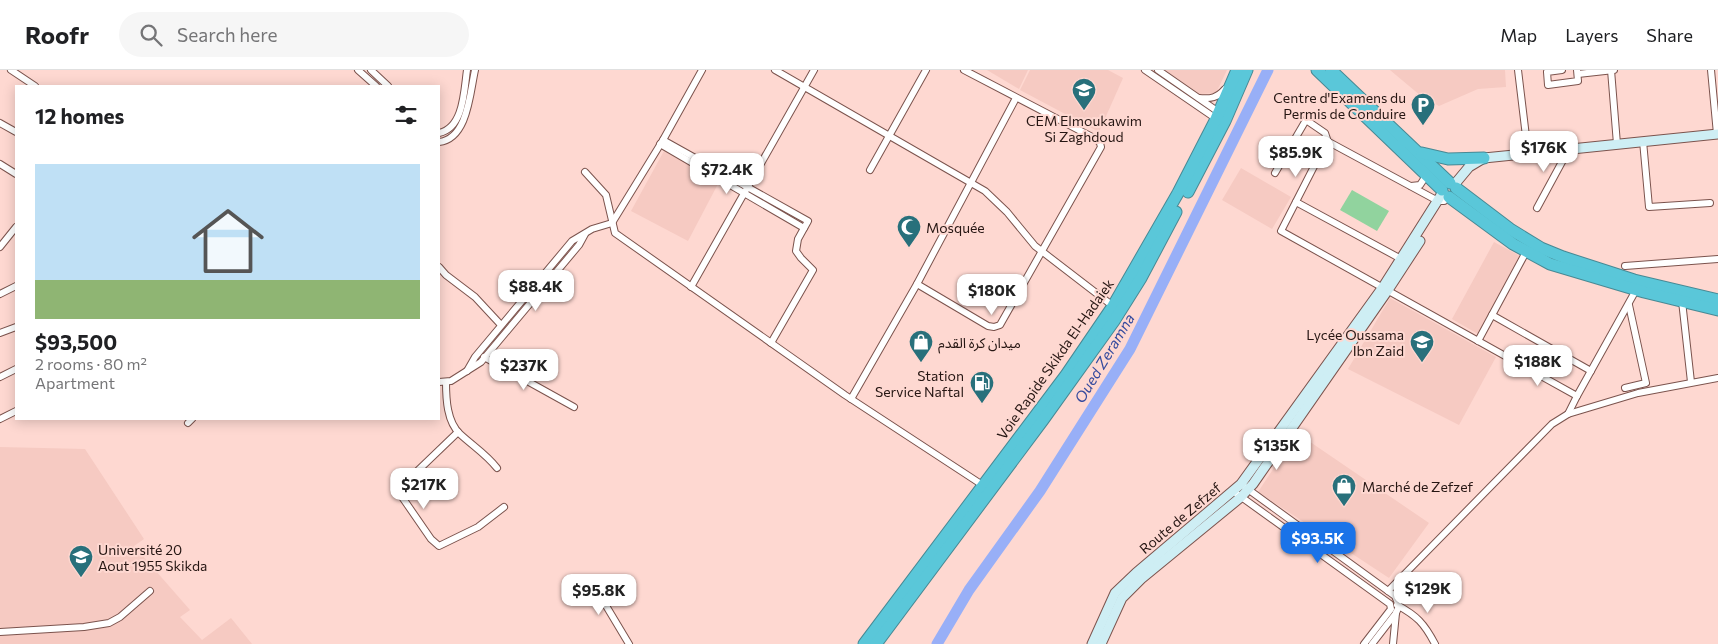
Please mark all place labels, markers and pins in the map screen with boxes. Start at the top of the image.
school or university icon: CEM Elmoukawim Si Zaghdoud [1071,77,1097,111]
place label: Centre d'Examens du Permis de Conduire [1273,89,1406,122]
parking icon: Centre d'Examens du Permis de Conduire [1410,92,1436,126]
place label: CEM Elmoukawim Si Zaghdoud [1026,112,1142,145]
pin: $176K [1509,131,1579,173]
pin: $85.9K [1255,136,1337,178]
pin: $72.4K [686,152,768,195]
mosque icon: Mosquée [896,214,922,248]
place label: Mosquée [926,219,985,236]
pin: $88.4K [495,270,577,312]
pin: $180K [957,274,1027,316]
place label: Lycée Oussama Ibn Zaid [1306,326,1404,359]
shop icon: ميدان كرة القدم [908,329,934,363]
school or university icon: Lycée Oussama Ibn Zaid [1409,329,1435,363]
place label: ميدان كرة القدم [938,334,1021,354]
pin: $188K [1503,344,1573,387]
pin: $237K [489,348,559,391]
place label: Station Service Naftal [875,367,964,400]
fuel station icon: Station Service Naftal [969,370,995,404]
pin: $135K [1242,428,1312,471]
pin: $217K [389,468,459,510]
shop icon: Marché de Zefzef [1331,473,1357,507]
place label: Marché de Zefzef [1362,478,1474,495]
pin: $93.5K [1277,522,1359,564]
place label: Université 20 Aout 1955 Skikda [98,541,207,574]
school or university icon: Université 20 Aout 1955 Skikda [68,544,94,578]
pin: $129K [1393,572,1463,614]
pin: $95.8K [558,574,640,616]

